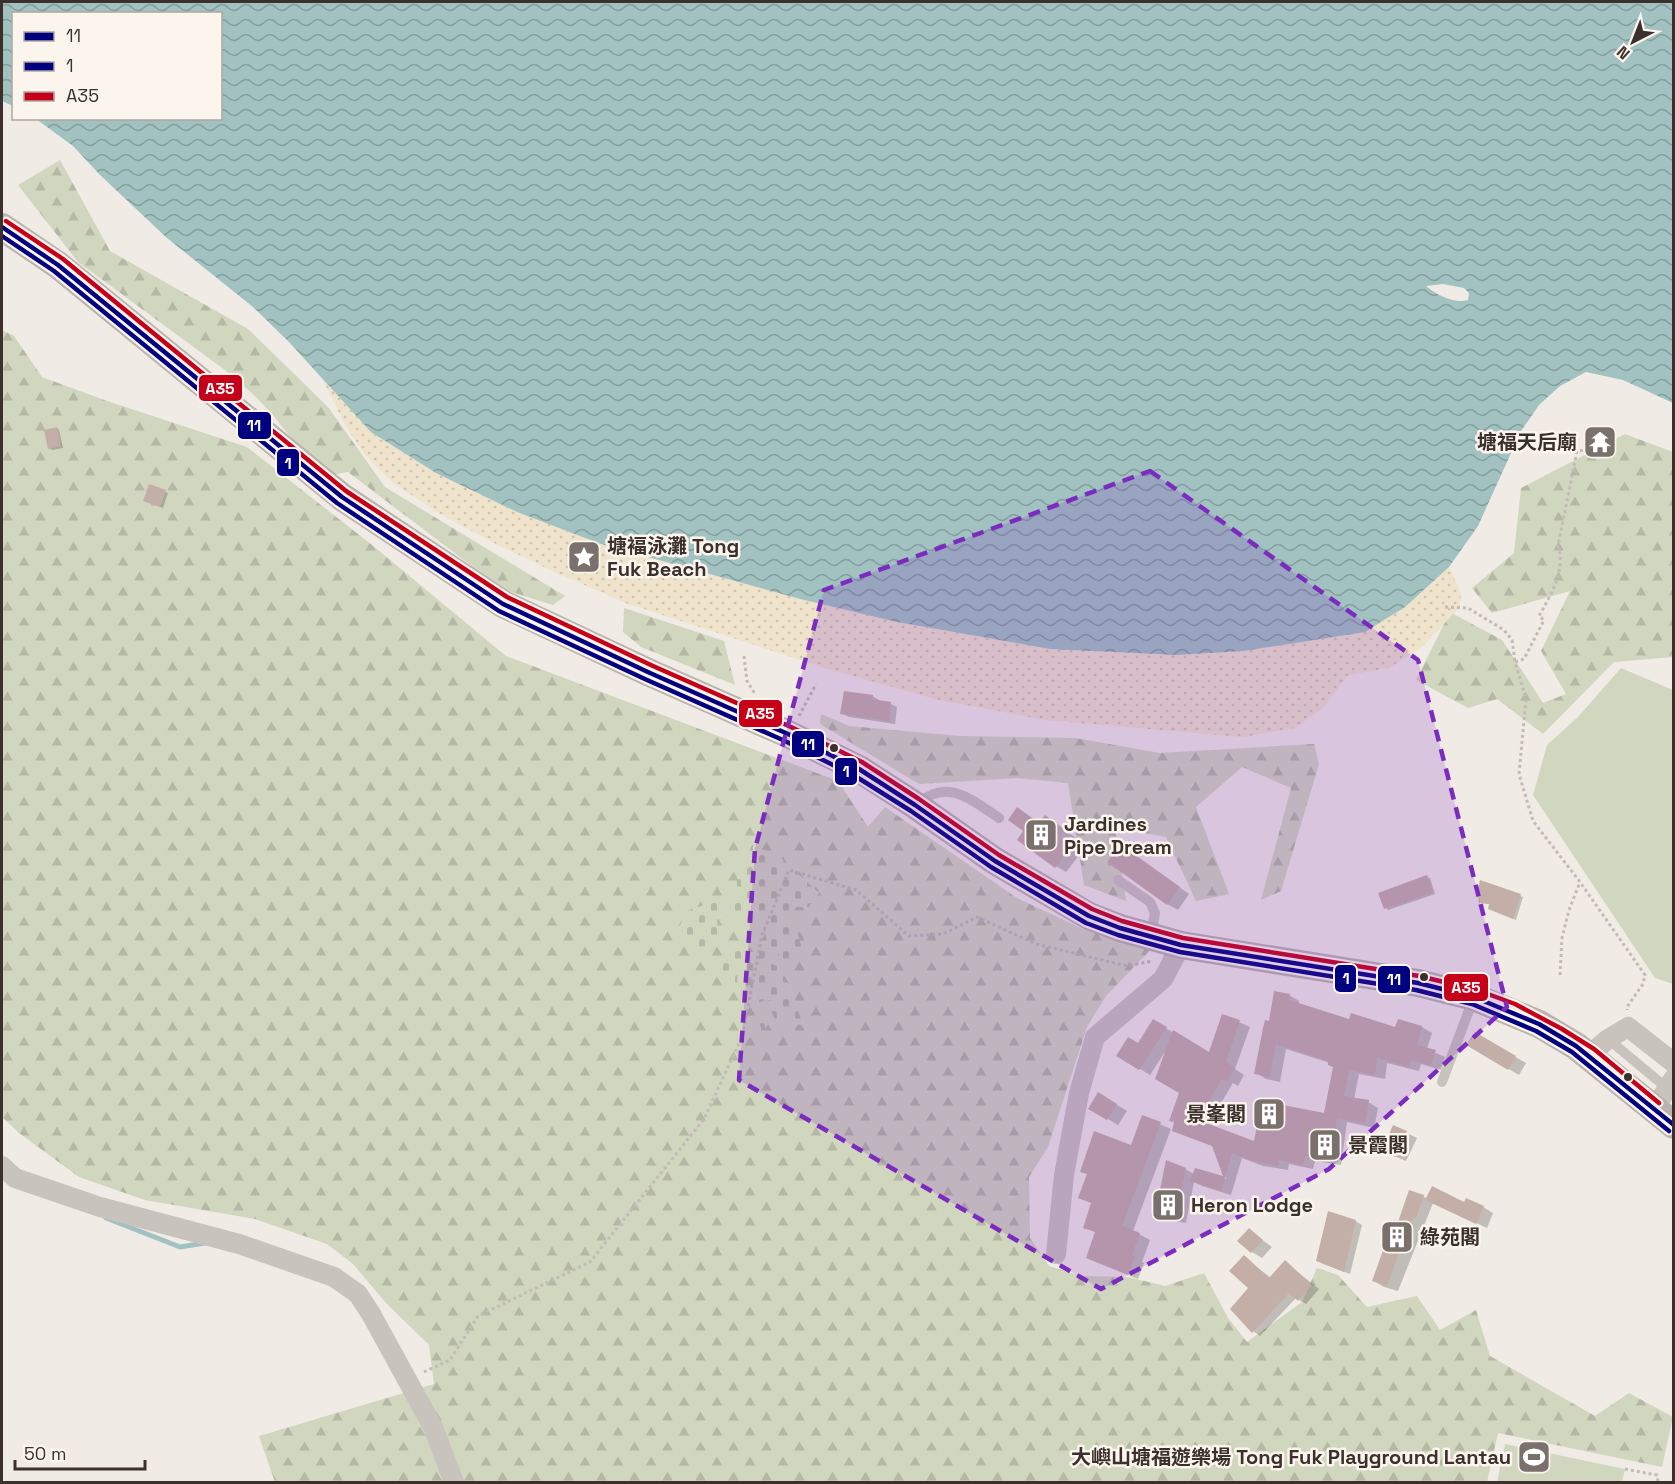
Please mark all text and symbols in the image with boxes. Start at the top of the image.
legend [12,12,222,120]
north arrow [1603,12,1663,72]
text: 11 [66,24,81,47]
text: N [1612,41,1634,64]
text: 1 [66,54,74,77]
text: A35 [66,84,99,107]
line badge: A35 [198,374,243,402]
text: A35 [205,378,235,399]
line badge: 11 [237,411,272,440]
text: 11 [247,415,261,436]
temple icon: 塘福天后廟 [1582,424,1618,460]
place label: 塘福天后廟 [1477,429,1577,455]
line badge: 1 [276,448,300,477]
text: 1 [284,453,292,474]
place label: 塘褔泳灘 Tong Fuk Beach [607,533,739,582]
place icon: 塘褔泳灘 Tong Fuk Beach [566,539,602,575]
line badge: A35 [738,699,783,728]
text: A35 [745,703,775,724]
line badge: 11 [791,730,825,758]
text: 11 [801,734,815,755]
unlabelled marker [828,742,840,754]
line badge: 1 [834,757,858,786]
text: 1 [842,761,850,782]
place label: Jardines Pipe Dream [1064,811,1172,860]
building icon: Jardines Pipe Dream [1023,817,1059,853]
line badge: 1 [1334,964,1357,993]
line badge: 11 [1377,965,1411,994]
text: 1 [1342,968,1350,989]
text: 11 [1387,969,1401,990]
unlabelled marker [1418,971,1430,983]
line badge: A35 [1443,973,1489,1002]
text: A35 [1451,977,1481,998]
unlabelled marker [1622,1071,1634,1083]
building icon: 景峯閣 [1251,1096,1287,1132]
place label: 景峯閣 [1186,1101,1246,1127]
building icon: 景霞閣 [1307,1127,1343,1163]
place label: 景霞閣 [1348,1132,1408,1158]
building icon: Heron Lodge [1150,1187,1186,1223]
place label: Heron Lodge [1191,1192,1313,1218]
building icon: 綠苑閣 [1379,1219,1415,1255]
place label: 綠苑閣 [1420,1224,1480,1250]
scale bar [15,1433,146,1471]
sports icon: 大嶼山塘福遊樂場 Tong Fuk Playground Lantau [1516,1439,1552,1475]
text: 50 m [24,1442,66,1465]
place label: 大嶼山塘福遊樂場 Tong Fuk Playground Lantau [1071,1444,1511,1470]

